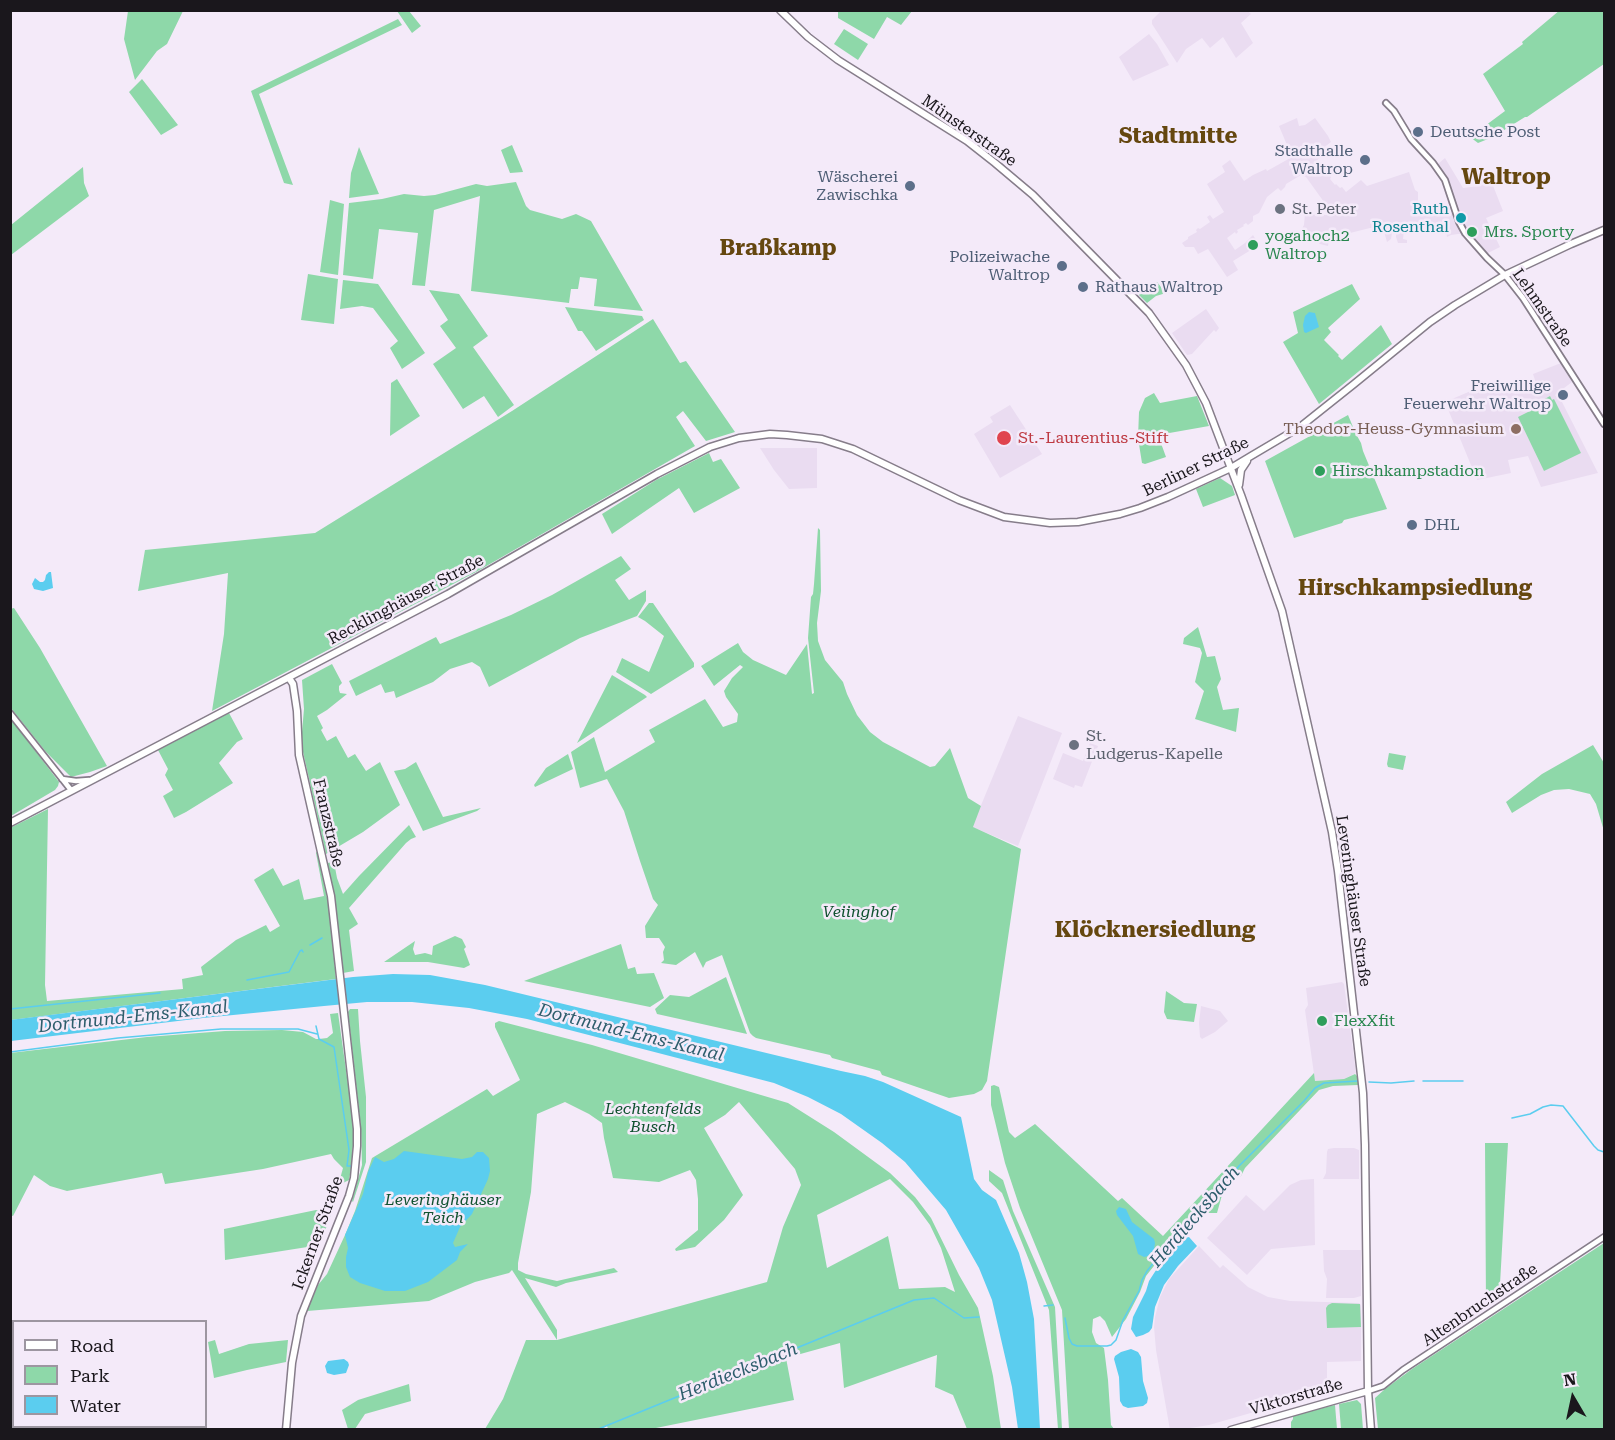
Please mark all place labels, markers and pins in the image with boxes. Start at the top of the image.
place label: Deutsche Post [1430,122,1540,142]
marker: Deutsche Post [1411,125,1425,139]
place label: Stadthalle Waltrop [1275,141,1353,179]
marker: Stadthalle Waltrop [1358,153,1372,167]
place label: Wäscherei Zawischka [816,167,898,205]
marker: Wäscherei Zawischka [903,179,917,193]
place label: St. Peter [1292,199,1356,219]
place label: Ruth Rosenthal [1372,199,1449,237]
marker: St. Peter [1273,202,1287,216]
marker: Ruth Rosenthal [1454,211,1468,225]
place label: Mrs. Sporty [1484,222,1574,242]
marker: Mrs. Sporty [1465,225,1479,239]
place label: yogahoch2 Waltrop [1265,226,1350,264]
marker: yogahoch2 Waltrop [1246,238,1260,252]
place label: Polizeiwache Waltrop [949,247,1050,285]
marker: Polizeiwache Waltrop [1055,259,1069,273]
place label: Rathaus Waltrop [1095,277,1223,297]
marker: Rathaus Waltrop [1076,280,1090,294]
place label: Freiwillige Feuerwehr Waltrop [1403,376,1551,414]
marker: Freiwillige Feuerwehr Waltrop [1556,388,1570,402]
place label: Theodor-Heuss-Gymnasium [1283,419,1504,439]
marker: Theodor-Heuss-Gymnasium [1509,422,1523,436]
place label: St.-Laurentius-Stift [1018,428,1169,448]
marker: St.-Laurentius-Stift [995,429,1013,447]
place label: Hirschkampstadion [1332,461,1484,481]
marker: Hirschkampstadion [1313,464,1327,478]
place label: DHL [1424,515,1460,535]
marker: DHL [1405,518,1419,532]
place label: St. Ludgerus-Kapelle [1086,726,1223,764]
marker: St. Ludgerus-Kapelle [1067,738,1081,752]
place label: FlexXfit [1334,1011,1395,1031]
marker: FlexXfit [1315,1014,1329,1028]

